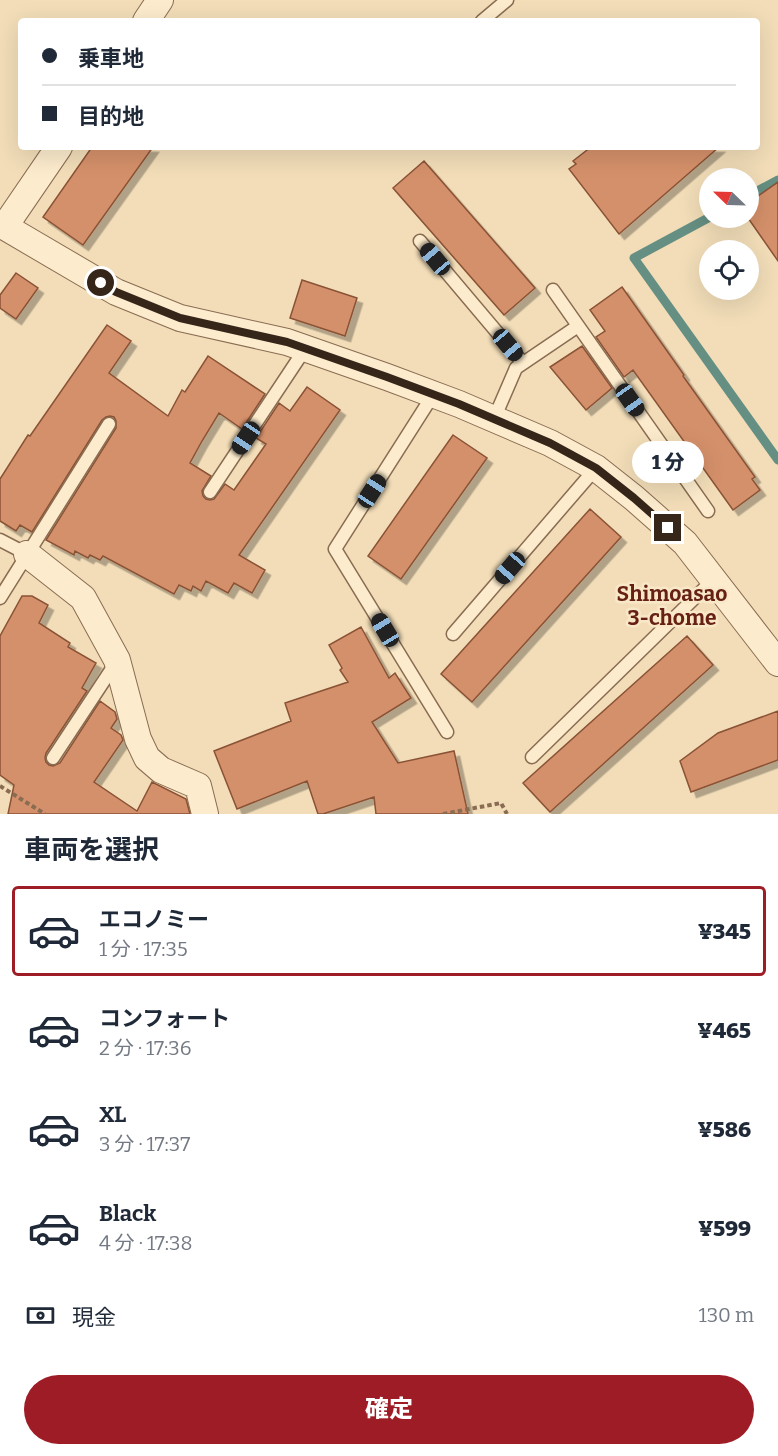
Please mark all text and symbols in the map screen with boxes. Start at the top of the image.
text: 乗車地 [78,45,144,72]
text: 目的地 [78,103,144,130]
north arrow [699,168,759,228]
map controls [699,168,759,300]
car [417,239,453,279]
button: locate [699,240,759,300]
route start [87,269,114,296]
car [490,325,526,365]
car [612,380,648,420]
car [228,418,264,458]
callout: 1 分 [632,441,704,483]
text: 1 分 [652,450,684,474]
car [355,471,389,511]
route end [654,514,681,541]
car [491,549,529,587]
district label: Shimoasao 3-chome [617,581,727,631]
car [368,610,402,650]
text: 車両を選択 [24,834,159,866]
icon: car [27,904,81,958]
text: エコノミー [99,906,209,933]
text: ¥345 [698,918,751,945]
text: 1 分 · 17:35 [99,937,188,961]
icon: car [27,1003,81,1057]
text: コンフォート [99,1005,230,1032]
text: ¥465 [697,1017,751,1044]
text: 2 分 · 17:36 [99,1036,191,1060]
text: XL [99,1101,126,1128]
icon: car [27,1102,81,1156]
text: ¥586 [698,1116,751,1143]
text: 3 分 · 17:37 [99,1132,190,1156]
text: Black [99,1200,156,1227]
icon: car [27,1201,81,1255]
text: ¥599 [698,1215,751,1242]
text: 4 分 · 17:38 [99,1231,193,1255]
icon: cash [24,1299,57,1332]
text: 130 m [699,1303,754,1327]
text: 現金 [72,1304,116,1331]
button: 確定 [24,1375,754,1444]

